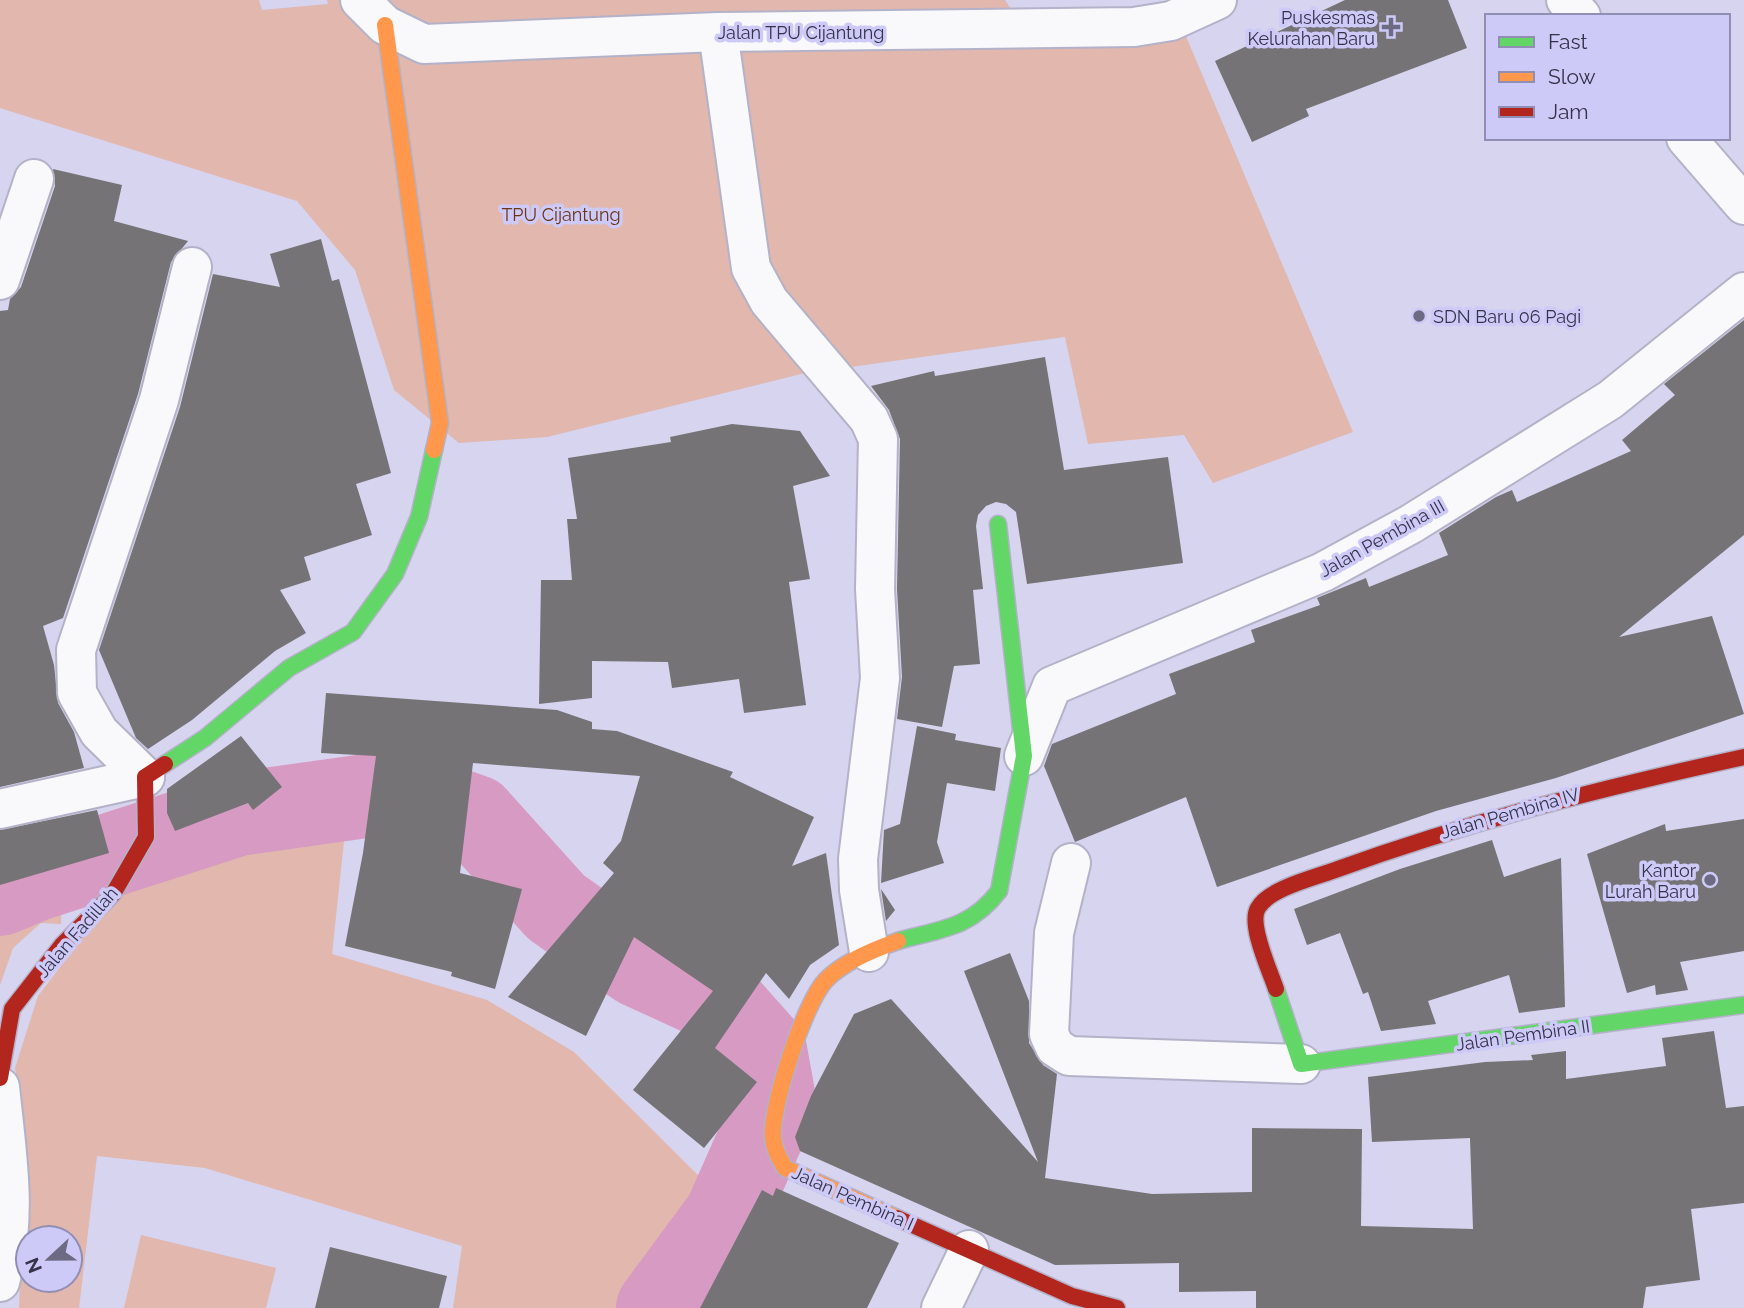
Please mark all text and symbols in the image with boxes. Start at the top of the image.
place label: Puskesmas Kelurahan Baru [1248,7,1375,49]
legend [1485,14,1730,140]
marker: Puskesmas Kelurahan Baru [1381,17,1401,37]
street label: Jalan TPU Cijantung [718,22,884,43]
text: Fast [1548,29,1588,54]
text: Slow [1548,64,1596,89]
text: Jam [1548,99,1589,124]
park label: TPU Cijantung [501,204,621,225]
place label: SDN Baru 06 Pagi [1433,306,1581,327]
marker: SDN Baru 06 Pagi [1411,308,1427,324]
street label: Jalan Pembina III [1316,495,1448,581]
street label: Jalan Pembina IV [1438,783,1582,843]
place label: Kantor Lurah Baru [1605,860,1697,902]
marker: Kantor Lurah Baru [1702,872,1718,888]
street label: Jalan Fadillah [32,883,122,981]
street label: Jalan Pembina II [1455,1015,1591,1055]
street label: Jalan Pembina I [789,1162,917,1234]
north arrow [14,1224,84,1294]
text: N [20,1255,46,1276]

